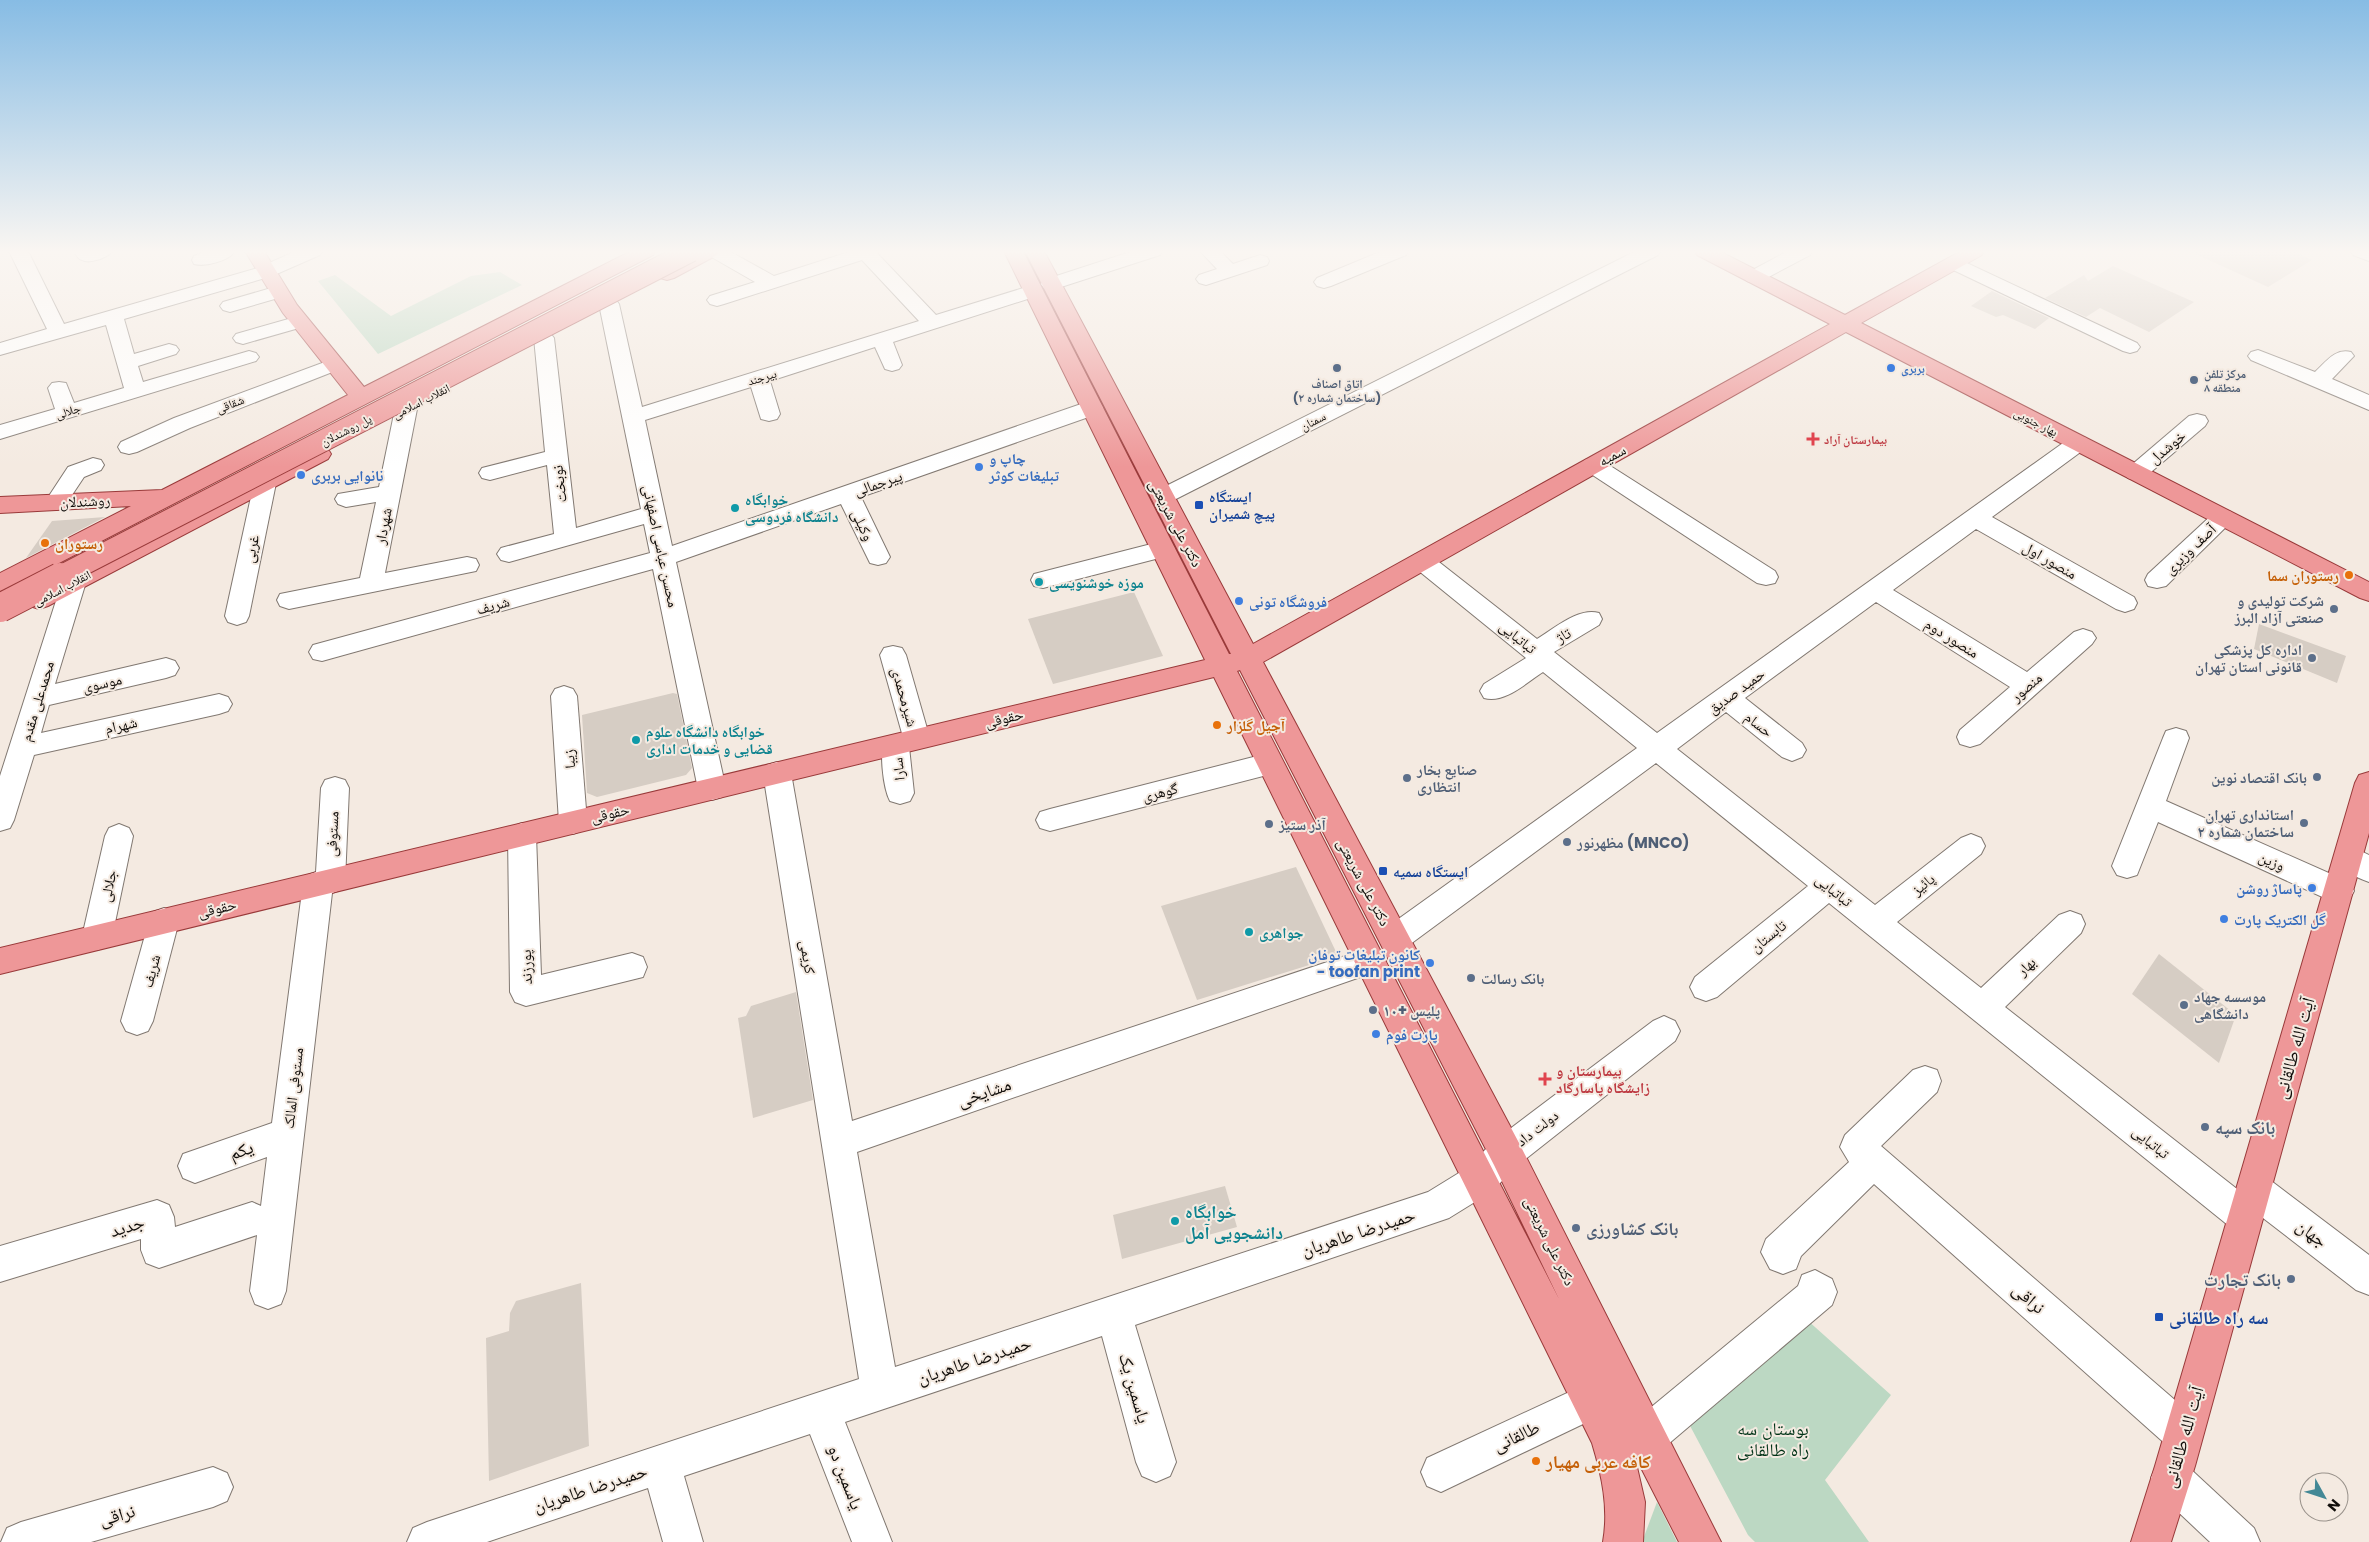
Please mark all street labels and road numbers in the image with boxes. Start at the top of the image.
street label: بیرجند [746,365,778,389]
street label: انقلاب اسلامی [389,379,453,423]
street label: شقاقی [213,391,247,417]
street label: جلالی [53,399,83,423]
street label: بهار جنوبی [2011,404,2061,440]
street label: سمنان [1297,407,1329,435]
street label: پل روشندلان [318,410,375,450]
street label: خوشدل [2144,425,2190,469]
street label: سمیه [1595,439,1630,471]
street label: نوبخت [546,464,572,504]
street label: پیرجمالی [851,465,905,501]
street label: دکتر علی شریعتی [1144,475,1208,571]
street label: محسن عباسی اصفهانی [638,483,684,609]
street label: روشندلان [59,489,111,513]
street label: شهردار [369,506,397,547]
street label: وکیلی [847,506,879,544]
street label: آصف وزیری [2159,518,2221,579]
street label: غربی [238,533,264,565]
street label: منصور اول [2019,536,2081,584]
street label: انقلاب اسلامی [30,566,94,610]
street label: شریف [474,591,512,619]
street label: منصور دوم [1921,613,1983,663]
street label: تباتبایی [1495,616,1541,659]
street label: تاژ [1551,622,1575,648]
street label: محمدعلی مقدم [15,658,59,744]
street label: حمید صدیق [1703,663,1769,719]
street label: شیرمحمدی [887,665,923,729]
street label: منصور [2005,667,2046,707]
street label: موسوی [80,668,124,698]
street label: حقوقی [983,703,1026,733]
street label: حسام [1740,706,1778,742]
street label: شهرام [103,711,139,739]
street label: زیبا [558,749,580,769]
street label: سارا [886,756,910,782]
street label: گوهری [1140,777,1180,807]
street label: حقوقی [589,798,632,828]
street label: مستوفی [320,810,344,857]
street label: دکتر علی شریعتی [1332,834,1396,930]
street label: وزین [2256,846,2288,876]
street label: جلالی [94,868,122,904]
street label: پائیز [1906,868,1939,900]
street label: تباتبایی [1811,869,1857,912]
street label: حقوقی [196,893,239,923]
street label: تابستان [1745,915,1791,957]
street label: کریمی [795,939,821,975]
street label: پورزند [515,949,537,985]
street label: شریف [137,952,165,990]
street label: بهار [2011,952,2040,981]
street label: آیت الله طالقانی [2268,994,2321,1102]
street label: مستوفی المالک [278,1046,308,1130]
street label: مشایخی [954,1071,1014,1113]
street label: دولت داد [1511,1105,1563,1151]
street label: تباتبایی [2128,1121,2174,1164]
street label: یکم [225,1134,257,1166]
street label: دکتر علی شریعتی [1519,1193,1581,1289]
street label: حمیدرضا طاهریان [1298,1202,1418,1262]
street label: جدید [107,1209,147,1243]
street label: جهان [2291,1213,2333,1253]
street label: نراقی [2007,1277,2051,1319]
street label: حمیدرضا طاهریان [914,1330,1034,1390]
street label: یاسمین یک [1113,1350,1157,1426]
street label: آیت الله طالقانی [2157,1383,2210,1491]
street label: طالقانی [1488,1414,1544,1458]
street label: یاسمین دو [822,1441,870,1513]
street label: حمیدرضا طاهریان [530,1458,650,1518]
street label: نراقی [96,1498,138,1532]

